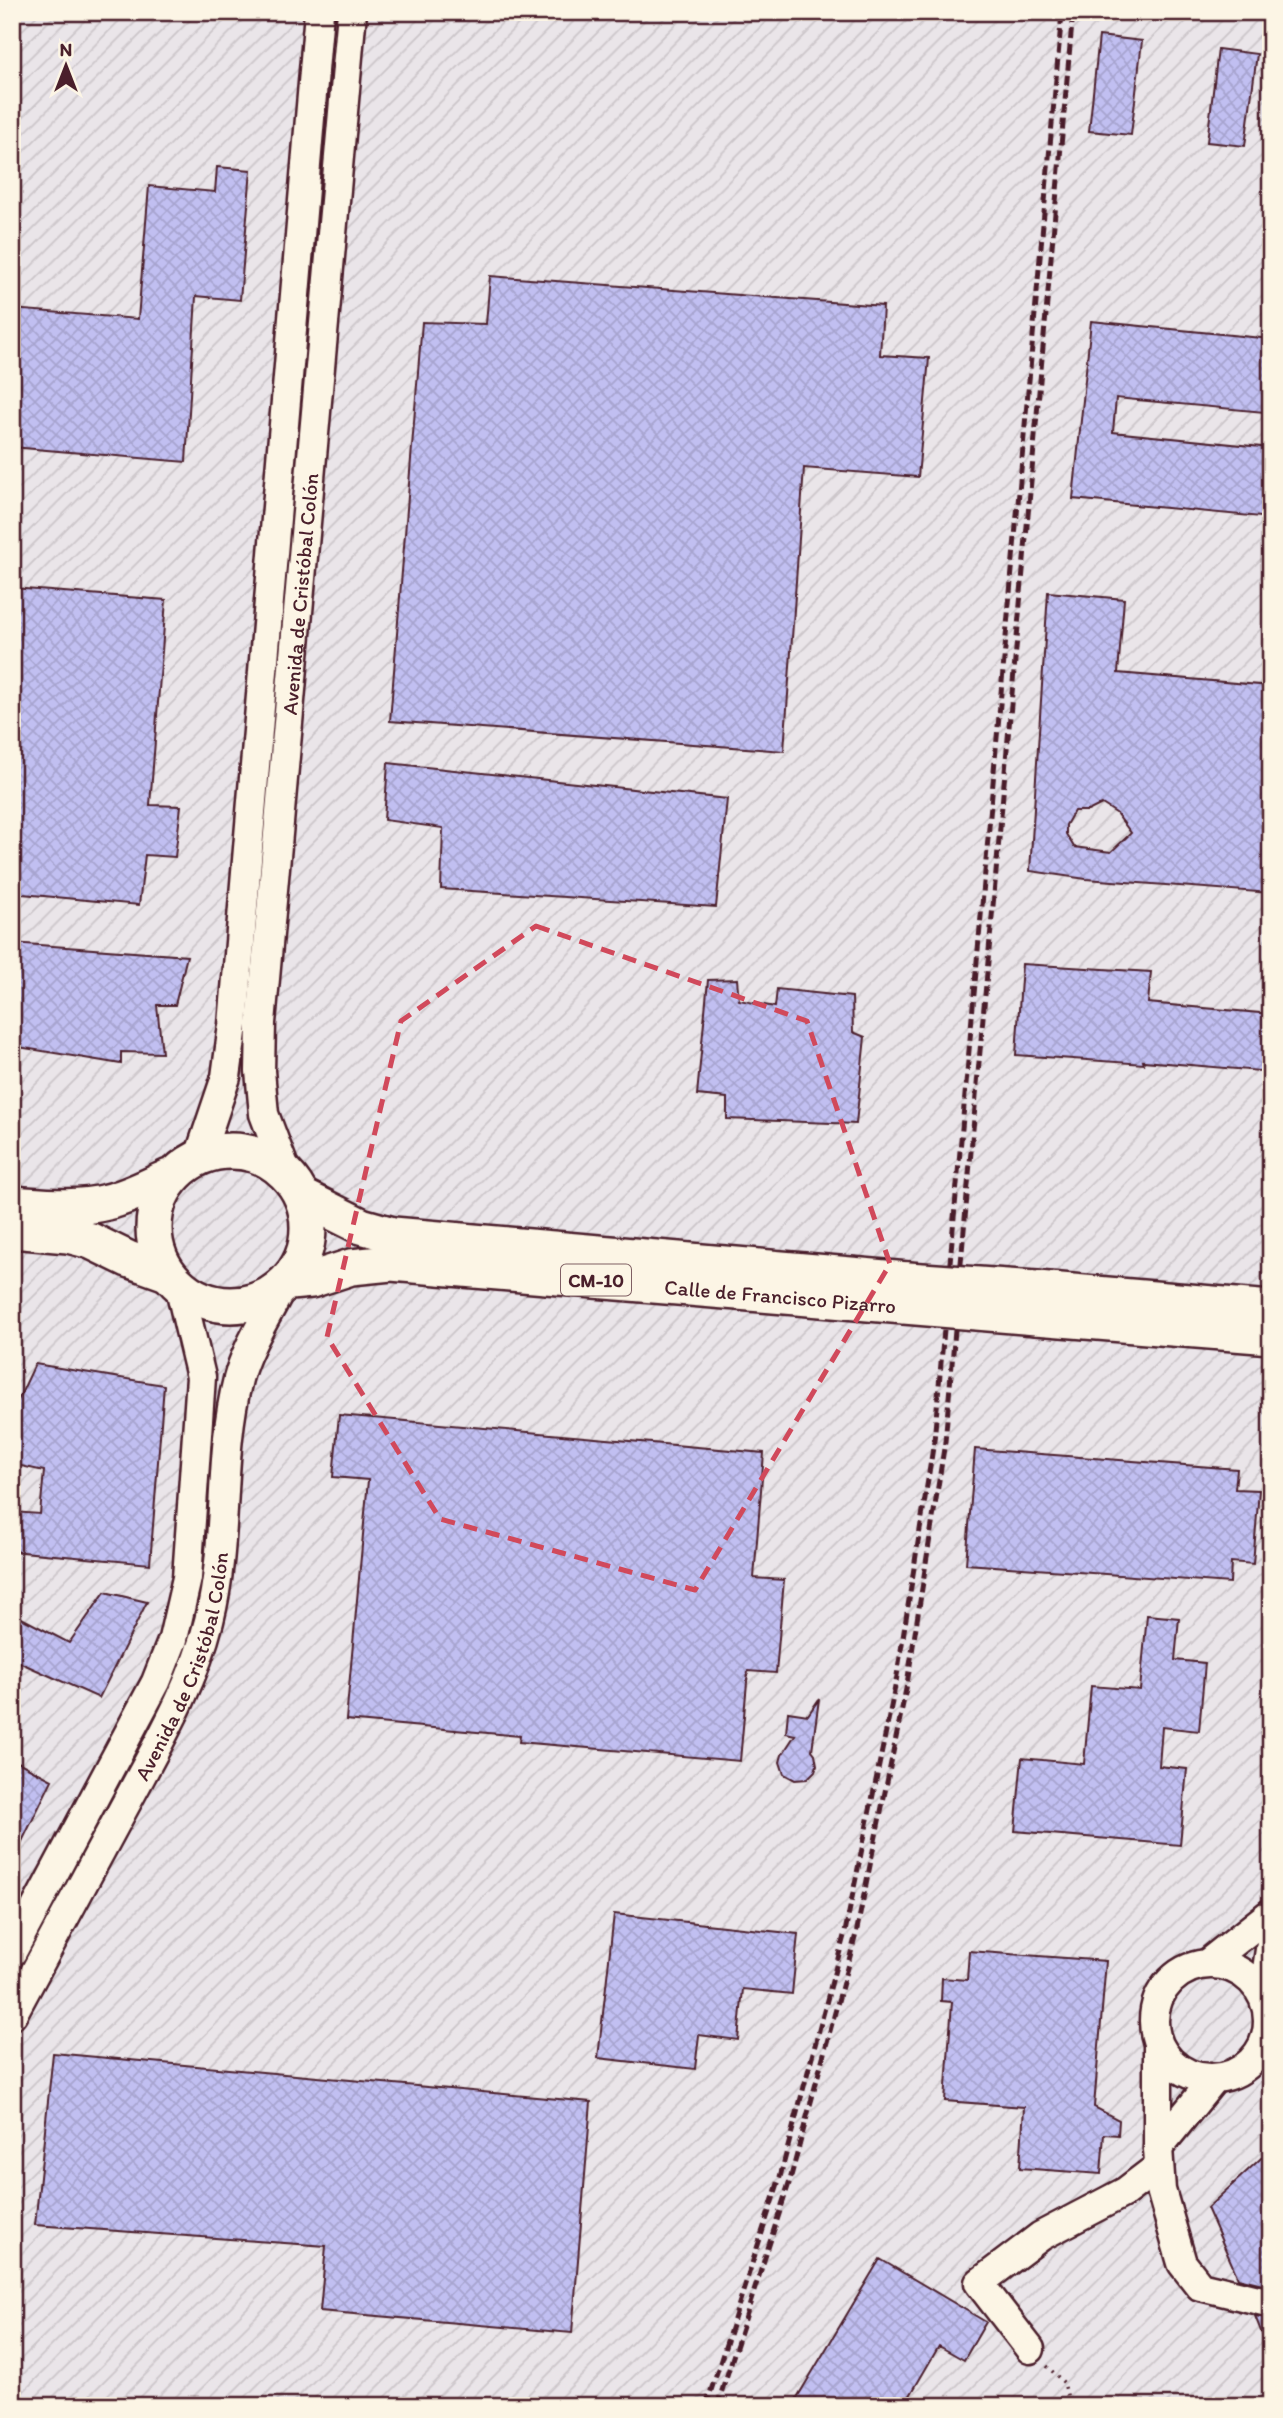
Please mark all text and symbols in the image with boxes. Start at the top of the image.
north arrow [32,32,102,102]
text: N [60,38,72,61]
street label: Avenida de Cristóbal Colón [276,472,323,716]
road number: CM-10 [561,1264,631,1296]
street label: Calle de Francisco Pizarro [663,1273,897,1318]
street label: Avenida de Cristóbal Colón [129,1551,232,1784]

